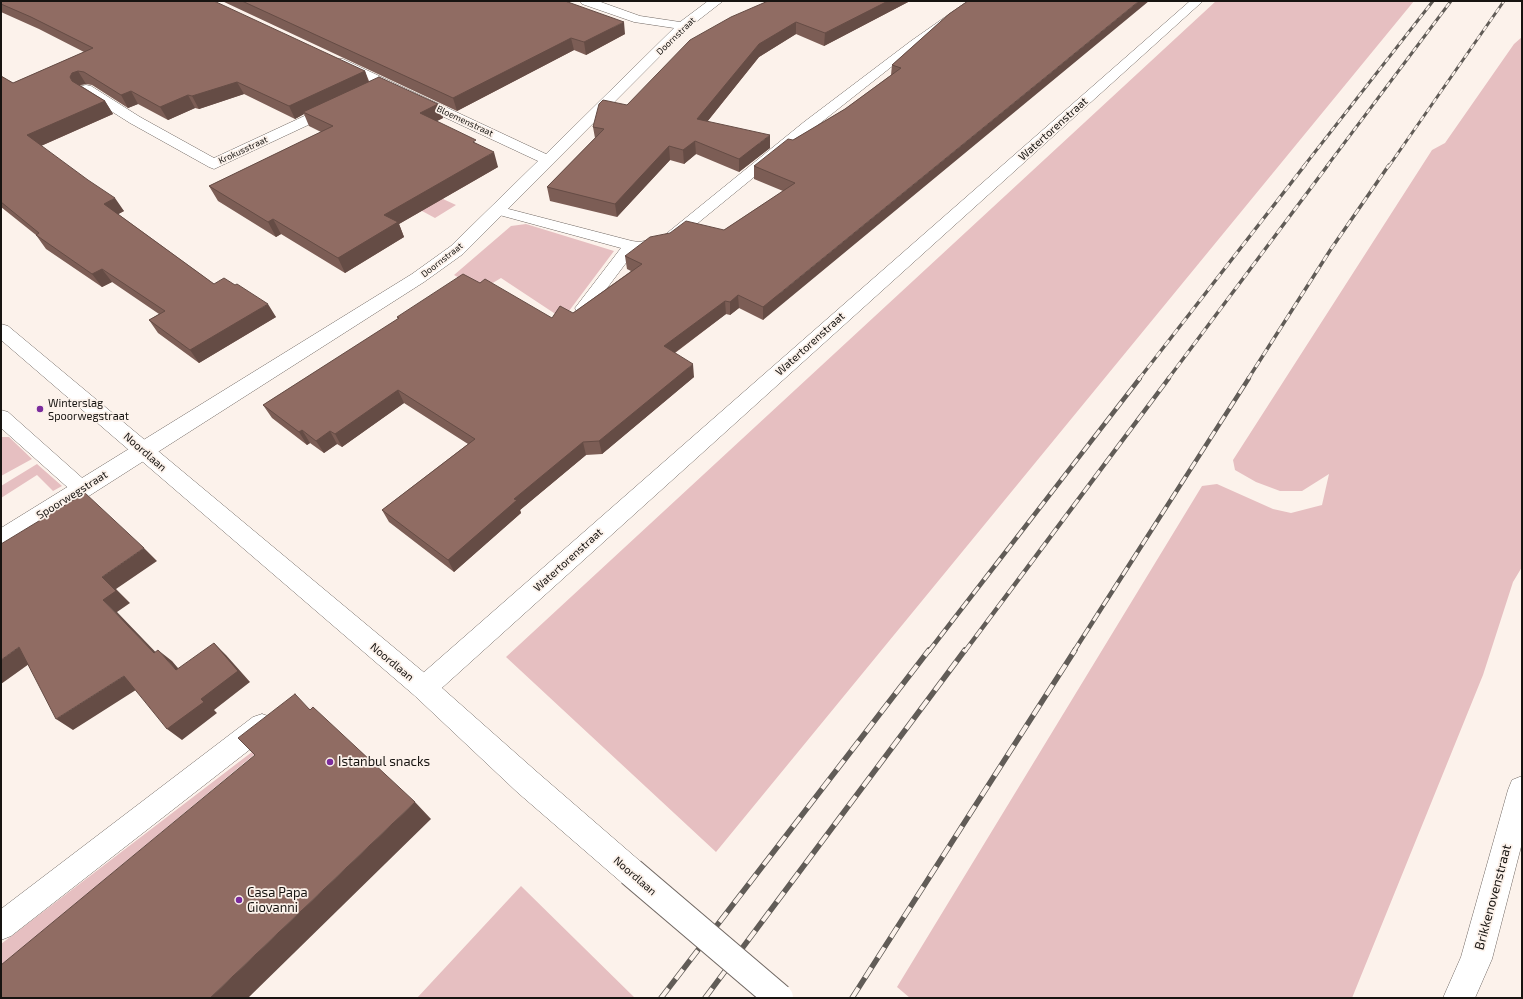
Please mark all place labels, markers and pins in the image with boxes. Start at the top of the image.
place label: Winterslag Spoorwegstraat [48,396,129,422]
marker: Winterslag Spoorwegstraat [35,404,45,414]
place label: Istanbul snacks [338,754,430,770]
marker: Istanbul snacks [325,757,335,767]
place label: Casa Papa Giovanni [247,885,308,916]
marker: Casa Papa Giovanni [234,895,244,905]

